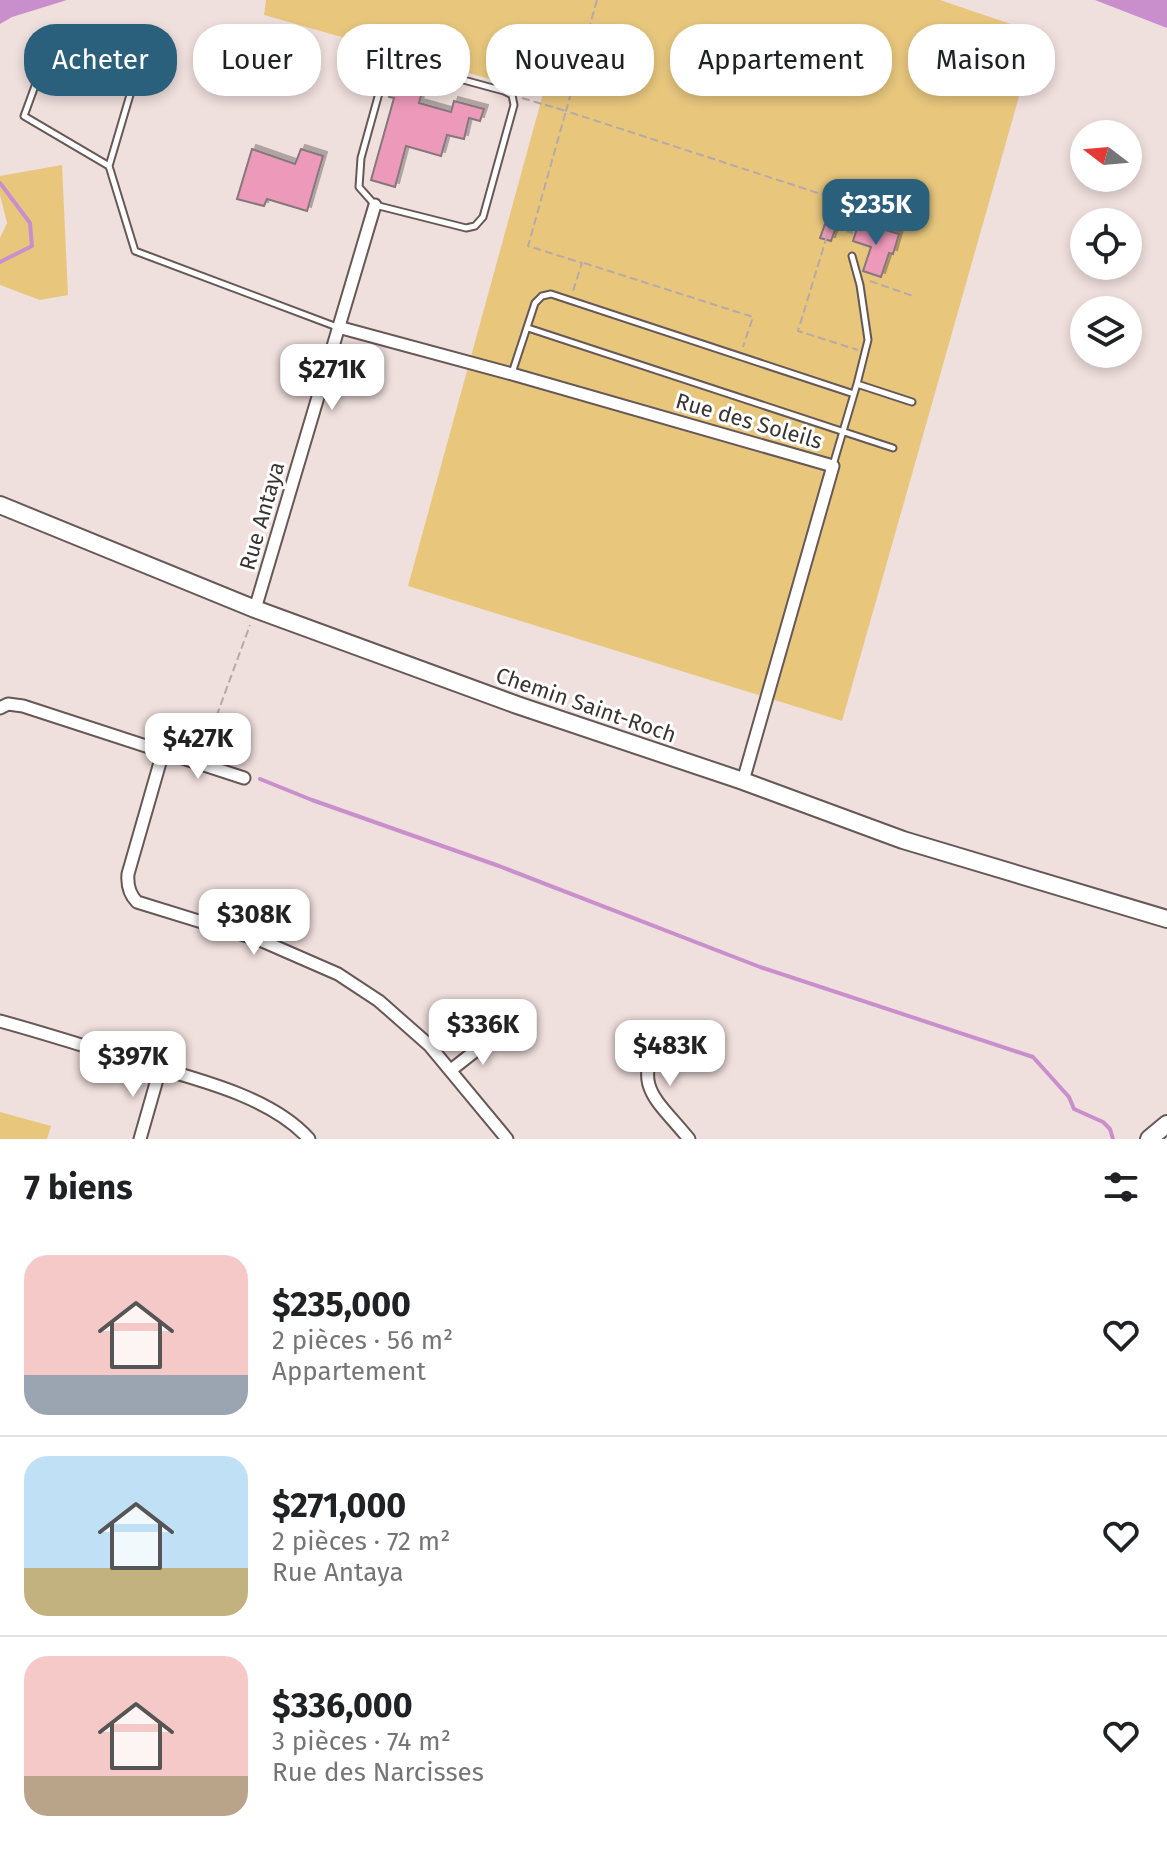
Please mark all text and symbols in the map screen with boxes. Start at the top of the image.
chip: Acheter [24,24,177,96]
chip: Louer [193,24,321,96]
chip: Filtres [337,24,470,96]
chip: Nouveau [486,24,654,96]
chip: Appartement [670,24,892,96]
chip: Maison [908,24,1055,96]
north arrow [1070,120,1142,192]
map controls [1070,120,1142,368]
pin: $235K [820,179,932,247]
text: $235K [840,189,912,220]
button: locate [1070,208,1142,280]
button: layers [1070,296,1142,368]
pin: $271K [276,344,388,412]
text: $271K [298,354,366,385]
street label: Rue des Soleils [673,387,825,455]
street label: Rue Antaya [234,459,290,573]
street label: Chemin Saint-Roch [492,661,680,749]
pin: $427K [142,713,254,781]
text: $427K [163,723,233,754]
pin: $308K [198,889,310,957]
text: $308K [217,899,291,930]
pin: $336K [427,999,539,1067]
text: $336K [447,1009,519,1040]
pin: $483K [614,1020,726,1088]
text: $483K [633,1030,707,1061]
pin: $397K [77,1031,189,1099]
text: $397K [98,1041,168,1072]
icon: filters [1099,1165,1143,1209]
text: 7 biens [24,1167,133,1208]
text: $235,000 [272,1284,411,1325]
icon: home [88,1287,184,1383]
icon: heart [1099,1313,1143,1357]
text: 2 pièces · 56 m² [272,1325,453,1356]
text: Appartement [272,1356,426,1387]
text: $271,000 [272,1485,406,1526]
icon: home [88,1488,184,1584]
icon: heart [1099,1514,1143,1558]
text: 2 pièces · 72 m² [272,1526,450,1557]
text: Rue Antaya [272,1557,404,1588]
text: $336,000 [272,1685,413,1726]
icon: home [88,1688,184,1784]
icon: heart [1099,1714,1143,1758]
text: 3 pièces · 74 m² [272,1726,451,1757]
text: Rue des Narcisses [272,1757,484,1788]

